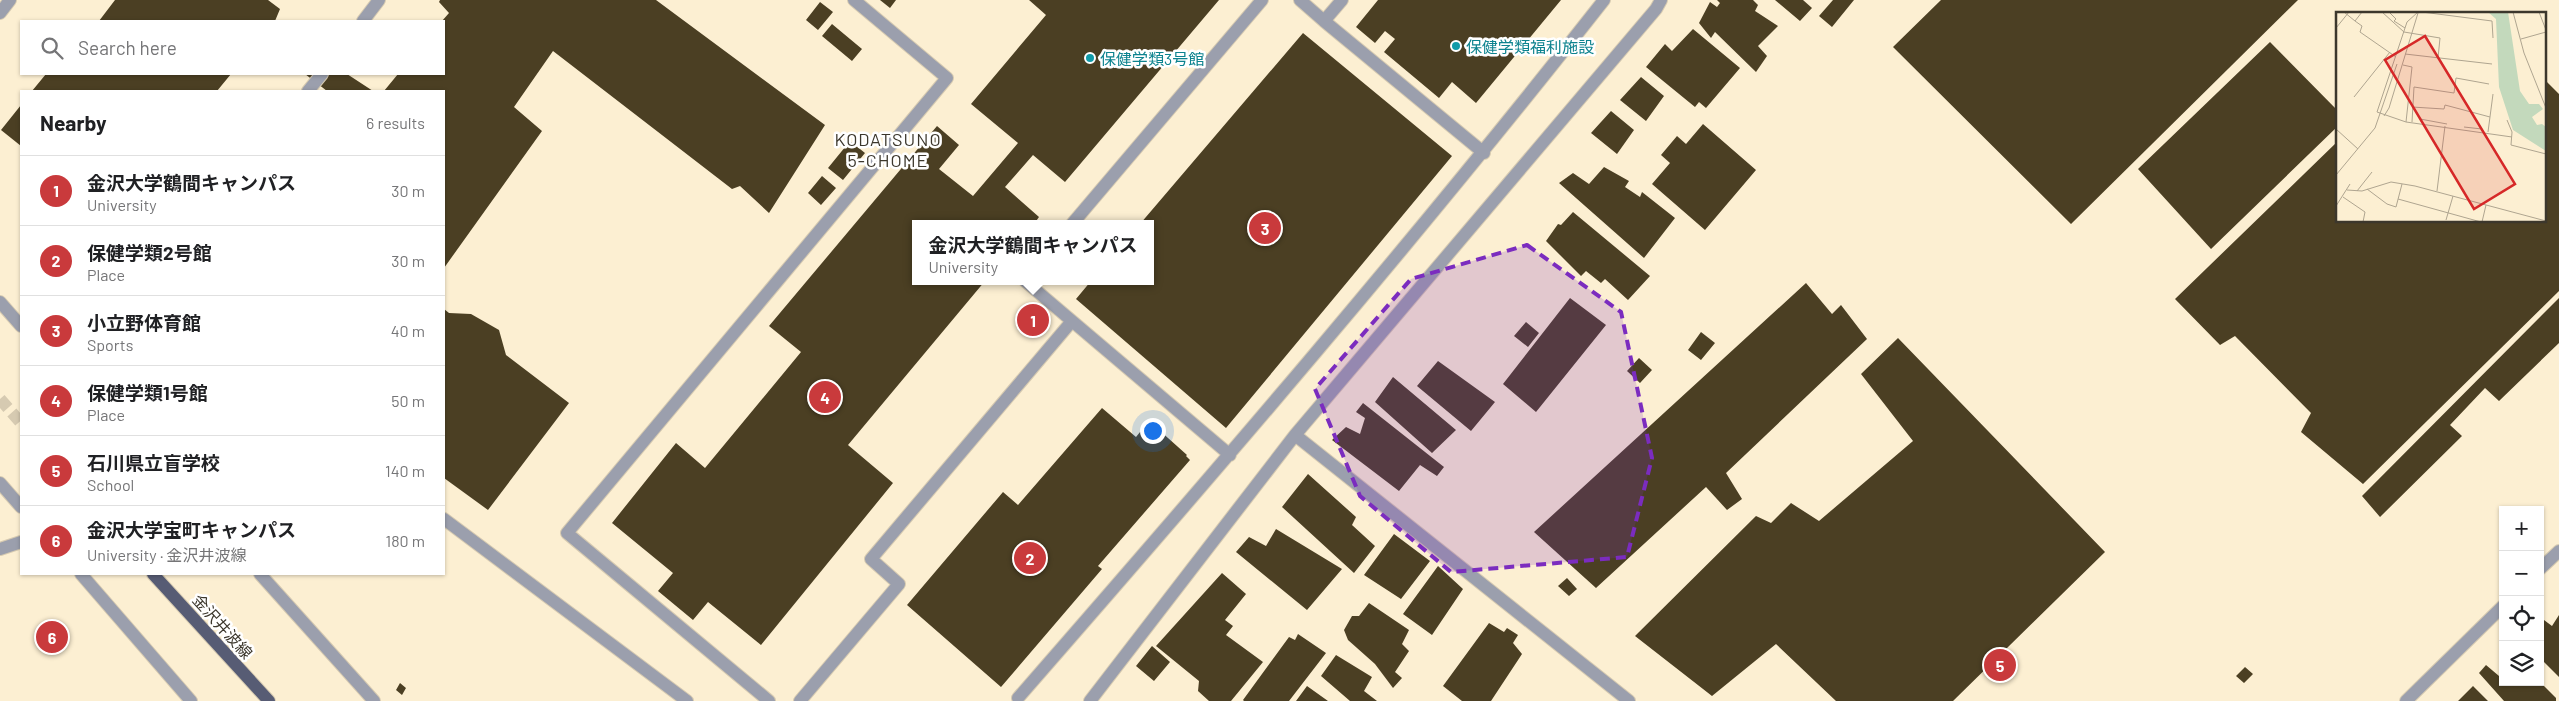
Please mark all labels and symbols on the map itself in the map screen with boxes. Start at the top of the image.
inset map [2336,12,2546,222]
place label: 保健学類福利施設 [1466,37,1594,56]
marker: 保健学類福利施設 [1450,40,1462,52]
place label: 保健学類3号館 [1100,49,1204,68]
marker: 保健学類3号館 [1084,52,1096,64]
district label: KODATSUNO 5-CHOME [834,128,942,171]
pin: 3 [1249,209,1281,247]
pin: 1 [1017,301,1049,339]
pin: 4 [809,378,841,416]
your location [1140,418,1166,444]
pin: 2 [1014,539,1046,577]
street label: 金沢井波線 [189,590,257,662]
pin: 6 [36,618,68,656]
pin: 5 [1984,646,2016,684]

